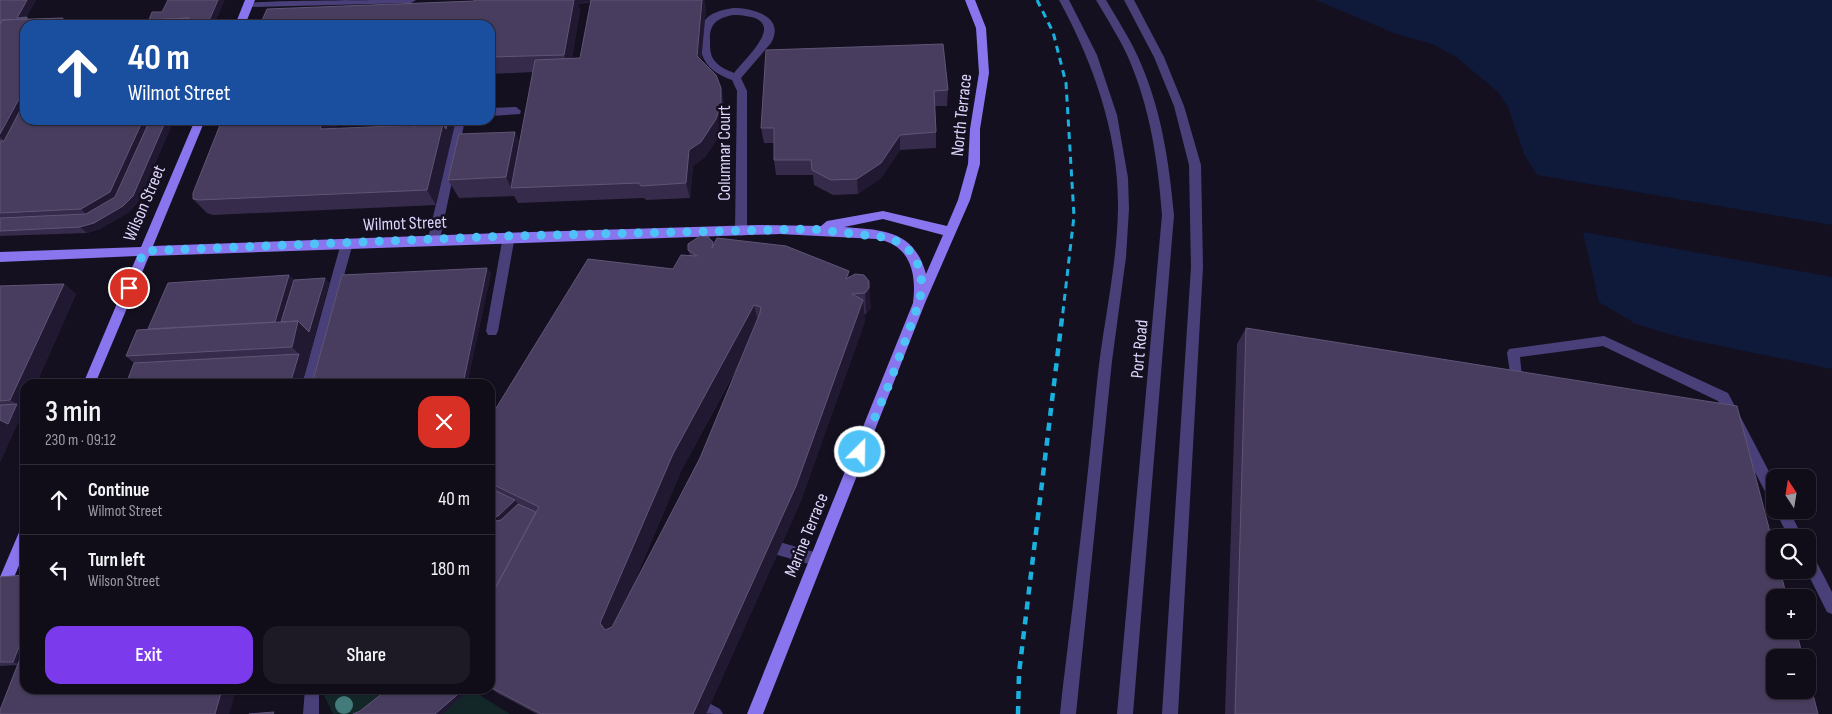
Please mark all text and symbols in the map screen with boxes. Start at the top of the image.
text: 40 m [128,37,190,80]
icon: ahead [45,40,110,105]
street label: North Terrace [947,73,976,157]
text: Wilmot Street [128,80,230,107]
street label: Columnar Court [714,105,735,201]
street label: Wilson Street [119,161,170,245]
street label: Wilmot Street [363,212,448,235]
pin [108,267,150,309]
icon: arrive [115,274,143,302]
street label: Port Road [1126,319,1153,379]
text: 3 min [45,394,101,430]
button: close [418,396,470,448]
position arrow [833,425,885,477]
text: 230 m · 09:12 [45,431,116,450]
north arrow [1766,469,1816,519]
map controls [1766,469,1816,699]
text: Continue [88,479,149,502]
icon: ahead [45,486,73,514]
text: 40 m [438,488,470,511]
street label: Marine Terrace [780,490,833,580]
text: Wilmot Street [88,502,162,521]
button: search [1766,529,1816,579]
text: Turn left [88,549,145,572]
icon: left [45,556,73,584]
text: 180 m [431,558,470,581]
text: Wilson Street [88,572,160,591]
button: + [1766,589,1816,639]
button: Exit [45,626,253,684]
button: Share [263,626,470,684]
button: − [1766,649,1816,699]

